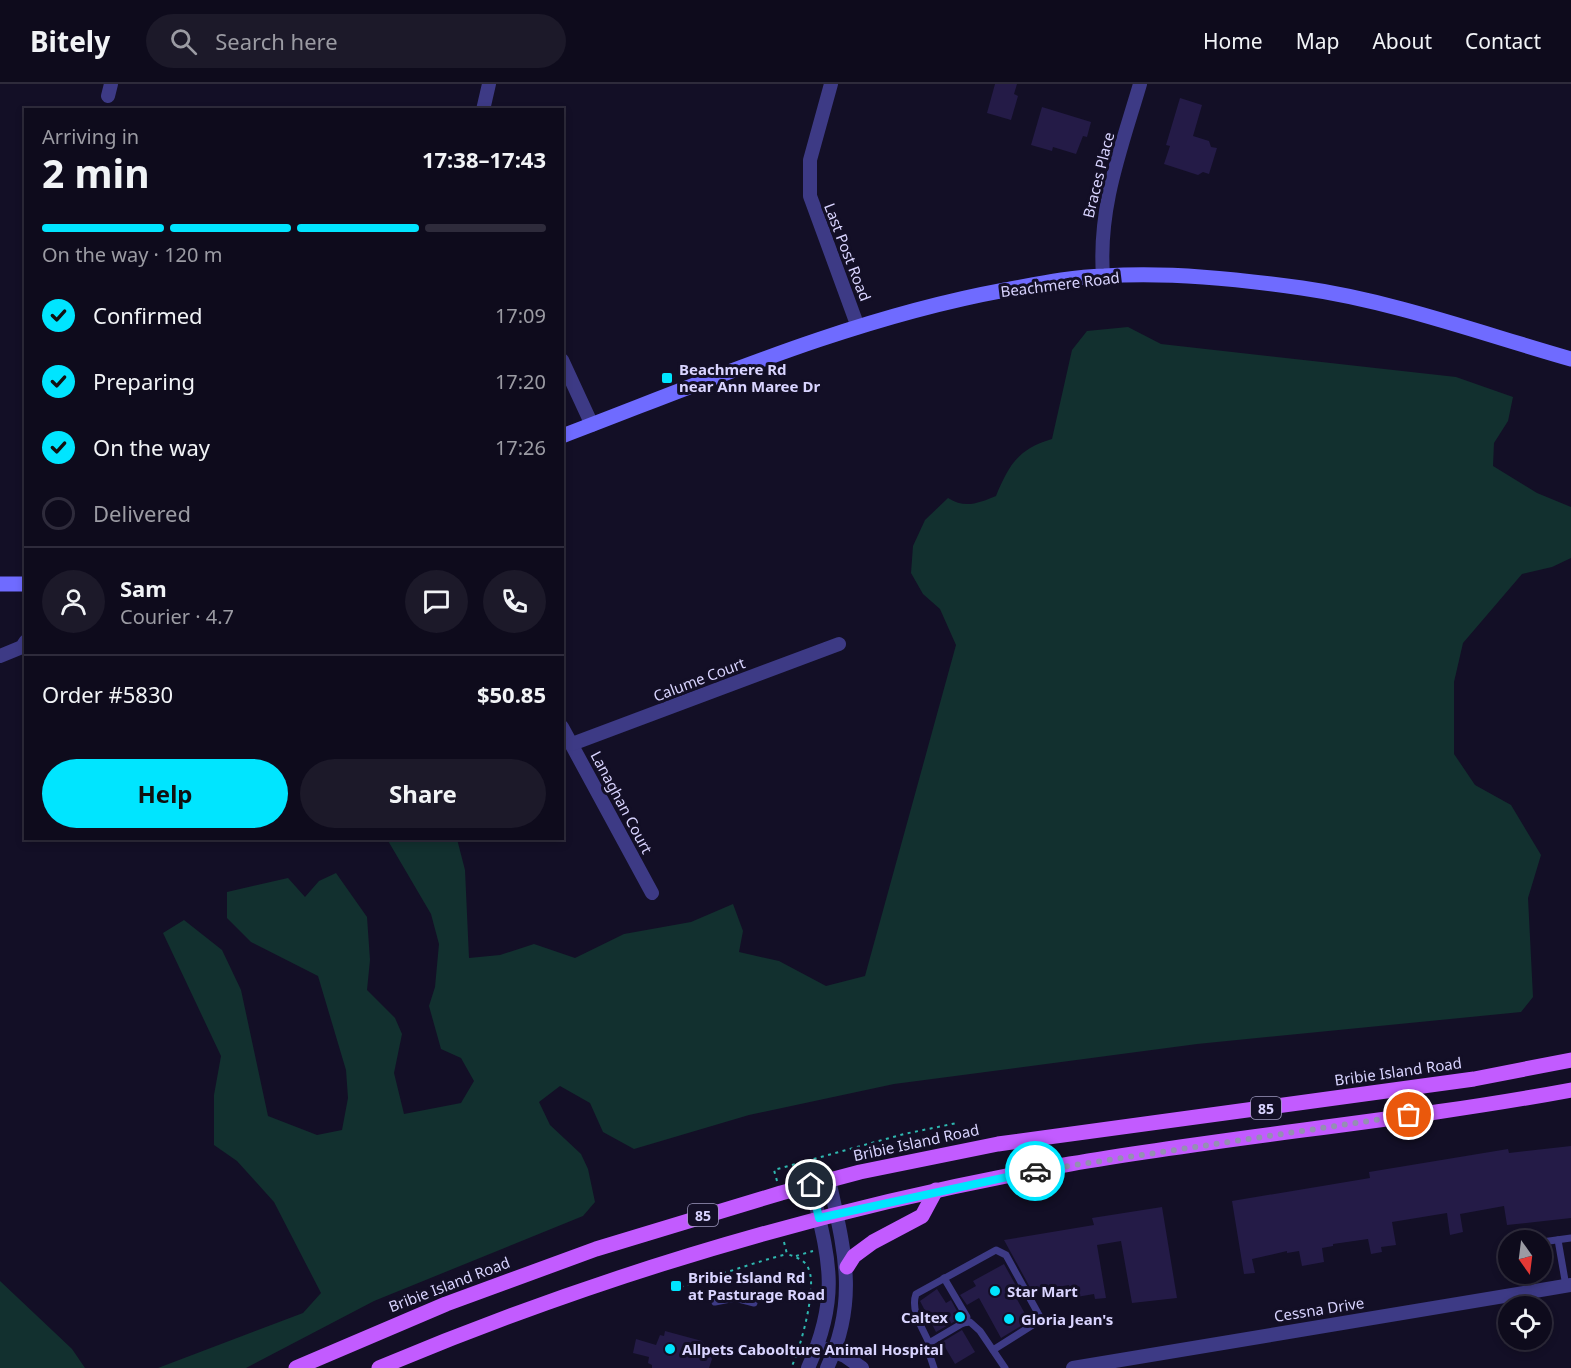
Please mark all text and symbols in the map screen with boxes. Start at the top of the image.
search box [146,14,566,68]
text: Bitely [30,22,110,60]
icon: search [167,25,200,58]
text: Search here [215,26,338,56]
text: Home [1203,27,1263,55]
text: Map [1296,27,1339,55]
text: About [1372,27,1432,55]
text: Contact [1465,27,1541,55]
text: Arriving in [42,123,139,150]
street label: Braces Place [1078,130,1118,220]
text: 17:38–17:43 [422,144,546,174]
text: 2 min [42,146,149,199]
street label: Last Post Road [820,200,876,304]
text: On the way · 120 m [42,241,222,268]
street label: Beachmere Road [999,267,1121,301]
icon: check [42,299,75,332]
text: Confirmed [93,300,203,330]
text: 17:09 [495,302,546,329]
place label: Beachmere Rd near Ann Maree Dr [679,359,820,396]
icon: check [42,365,75,398]
text: Preparing [93,366,195,396]
text: 17:20 [495,368,546,395]
marker: Beachmere Rd near Ann Maree Dr [660,371,674,385]
icon: check [42,431,75,464]
text: On the way [93,432,210,462]
text: 17:26 [495,434,546,461]
text: Delivered [93,498,191,528]
button: person [42,570,105,633]
button: chat [405,570,468,633]
button: phone [483,570,546,633]
text: Sam [120,573,167,603]
text: Courier · 4.7 [120,603,234,630]
street label: Calume Court [650,652,748,706]
text: Order #5830 [42,679,173,709]
text: $50.85 [477,679,546,709]
street label: Lanaghan Court [587,747,658,857]
button: Help [42,759,288,828]
button: Share [300,759,546,828]
street label: Bribie Island Road [1333,1052,1463,1090]
pin [1383,1089,1434,1140]
road number: 85 [1251,1097,1281,1119]
icon: bag [1392,1098,1425,1131]
street label: Bribie Island Road [851,1119,981,1165]
courier [1005,1141,1065,1201]
icon: car [1019,1155,1052,1188]
pin [785,1159,836,1210]
icon: home [794,1168,827,1201]
road number: 85 [688,1204,718,1226]
north arrow [1498,1230,1552,1284]
map controls [1498,1230,1552,1350]
street label: Bribie Island Road [386,1252,512,1316]
place label: Bribie Island Rd at Pasturage Road [688,1267,825,1304]
marker: Bribie Island Rd at Pasturage Road [669,1279,683,1293]
place label: Star Mart [1007,1281,1078,1301]
marker: Star Mart [988,1284,1002,1298]
street label: Cessna Drive [1272,1292,1366,1326]
button: locate [1498,1296,1552,1350]
place label: Caltex [901,1307,948,1327]
place label: Gloria Jean's [1021,1309,1113,1329]
marker: Caltex [953,1310,967,1324]
marker: Gloria Jean's [1002,1312,1016,1326]
place label: Allpets Caboolture Animal Hospital [682,1339,943,1359]
marker: Allpets Caboolture Animal Hospital [663,1342,677,1356]

